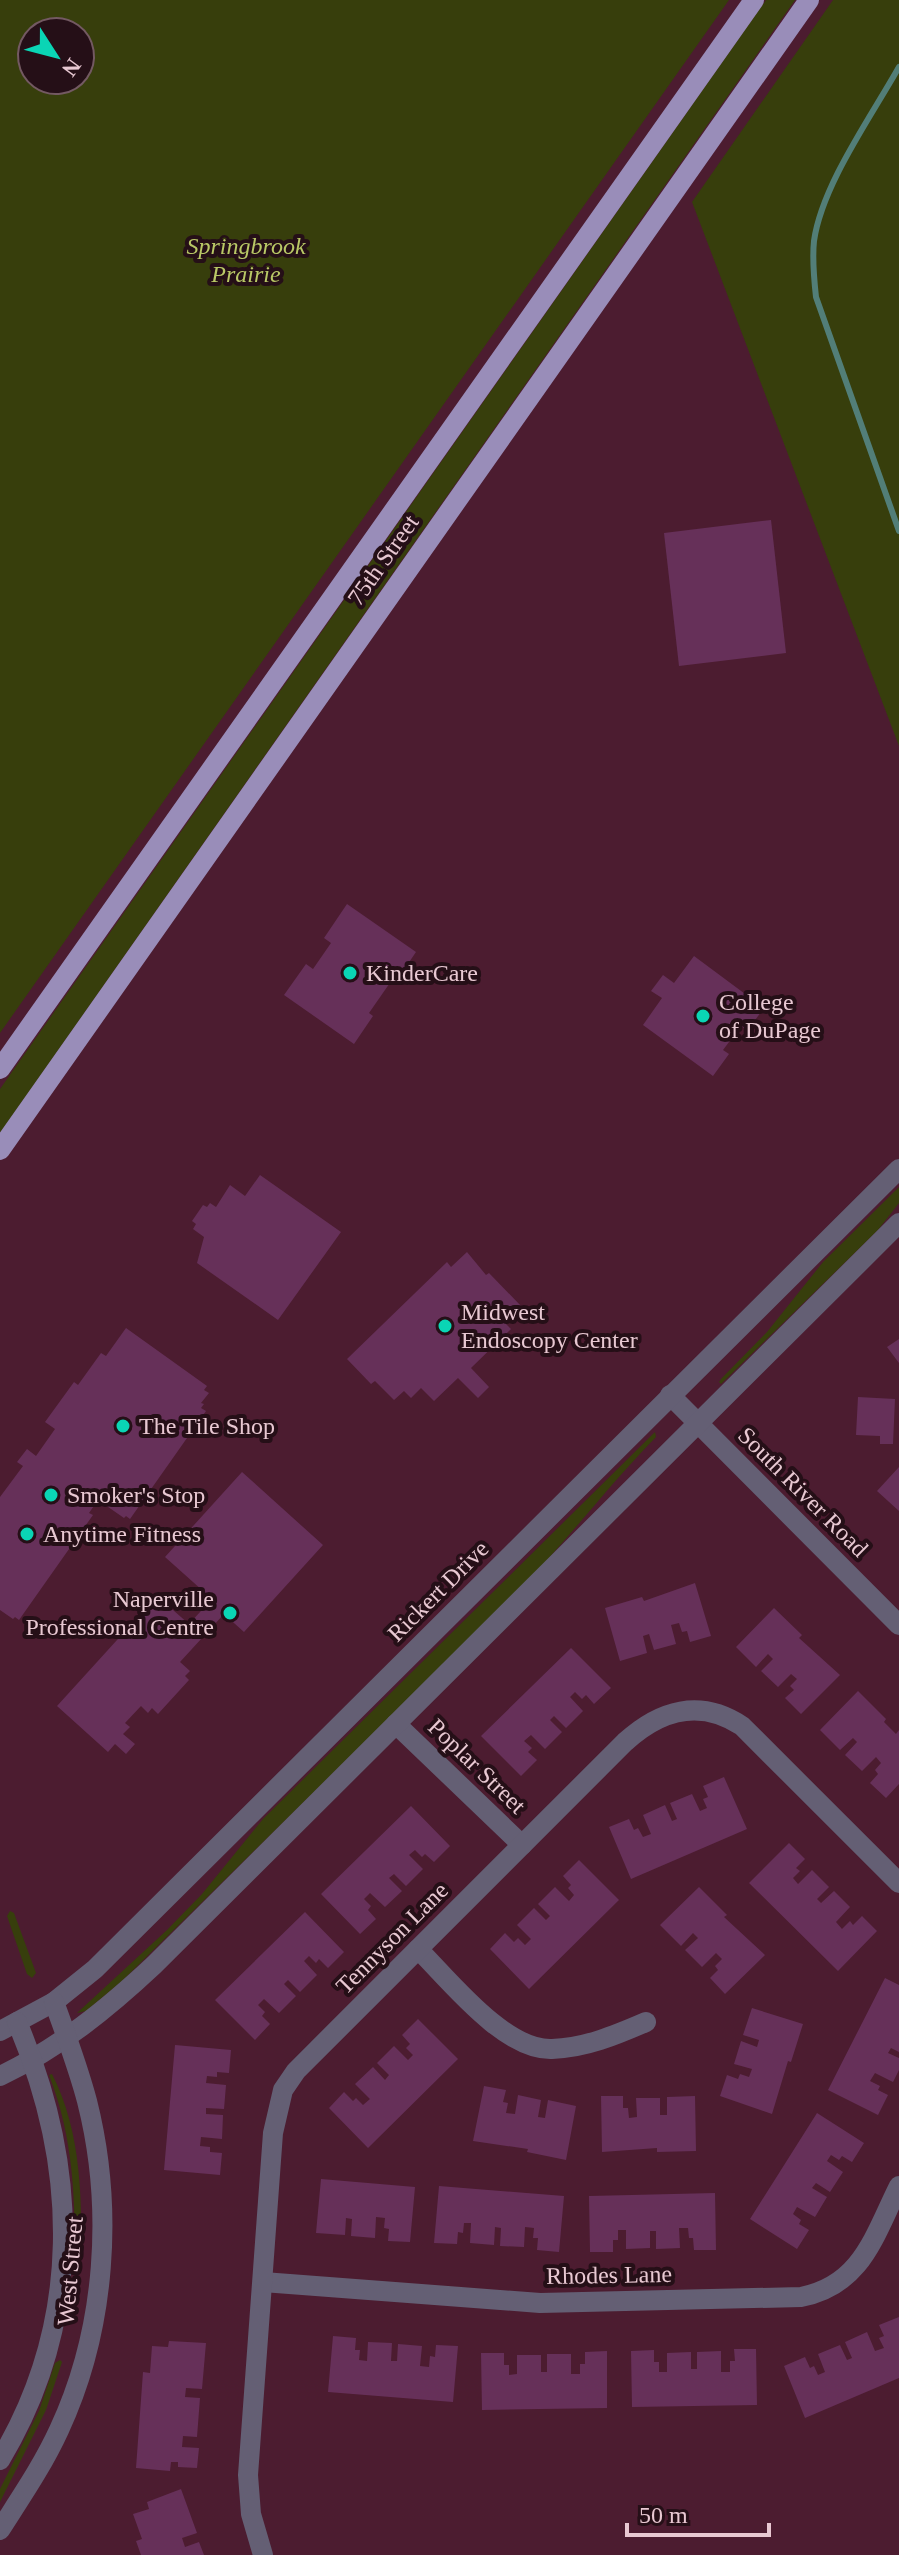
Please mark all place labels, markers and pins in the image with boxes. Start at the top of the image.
place label: KinderCare [366,960,478,986]
marker: KinderCare [341,964,359,982]
place label: College of DuPage [719,989,821,1043]
marker: College of DuPage [694,1007,712,1025]
place label: Midwest Endoscopy Center [461,1299,638,1353]
marker: Midwest Endoscopy Center [436,1317,454,1335]
place label: The Tile Shop [139,1413,275,1439]
marker: The Tile Shop [114,1417,132,1435]
place label: Smoker's Stop [67,1482,205,1508]
marker: Smoker's Stop [42,1486,60,1504]
place label: Anytime Fitness [43,1521,201,1547]
marker: Anytime Fitness [18,1525,36,1543]
place label: Naperville Professional Centre [25,1586,214,1640]
marker: Naperville Professional Centre [221,1604,239,1622]

